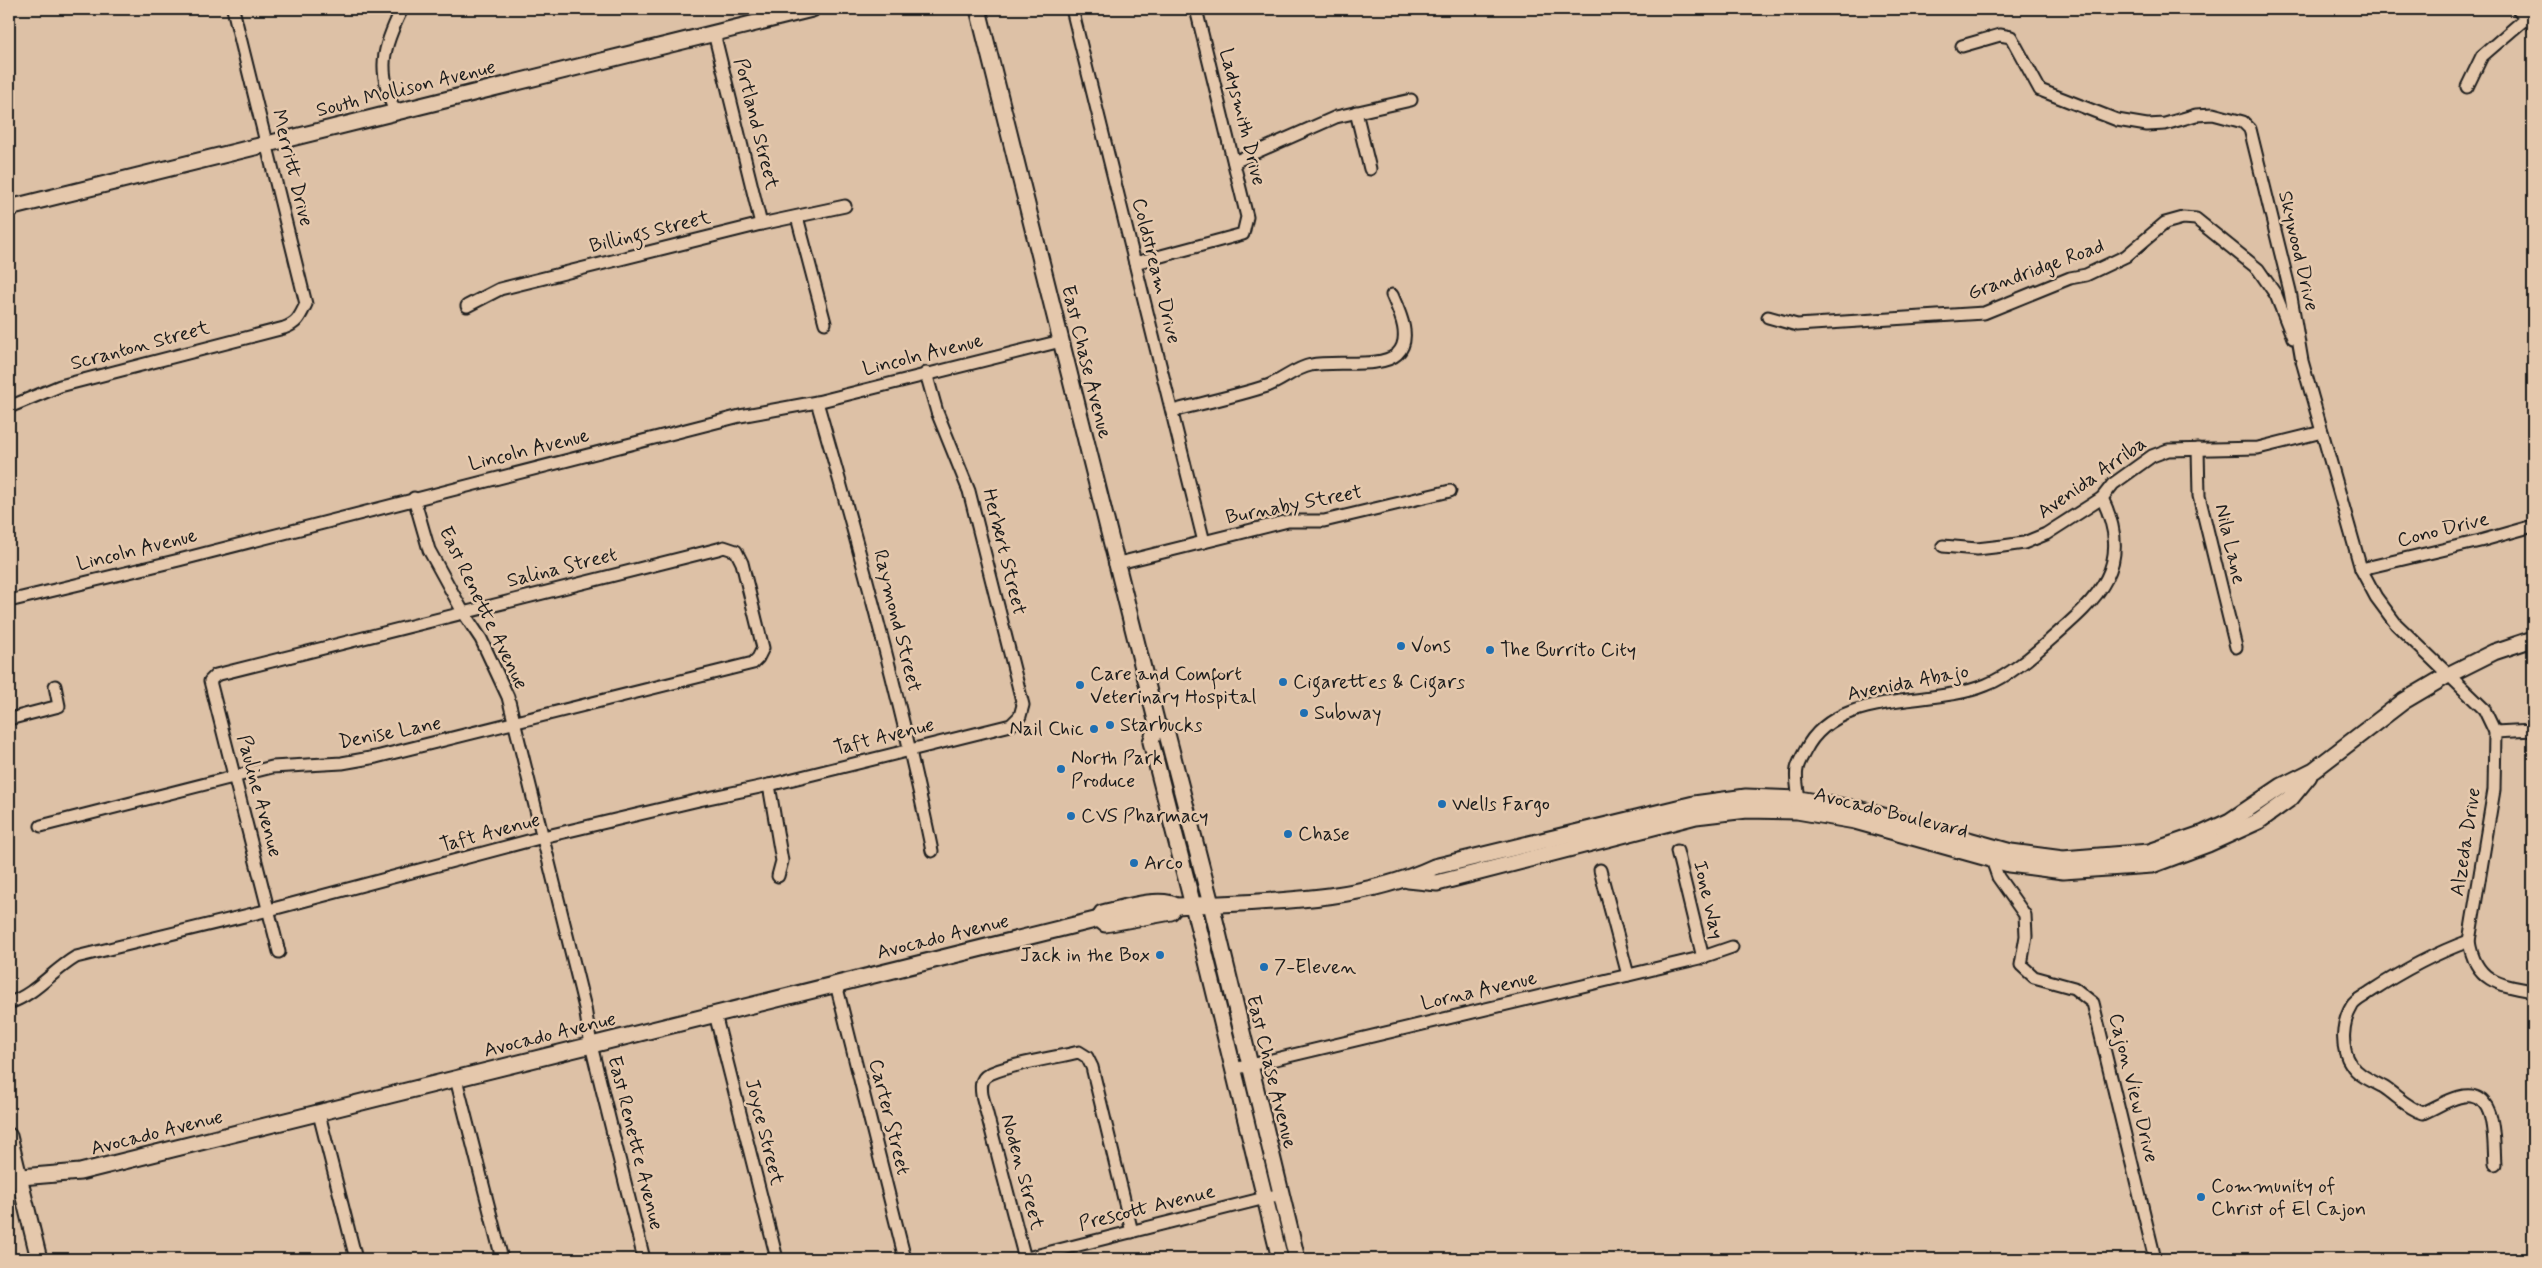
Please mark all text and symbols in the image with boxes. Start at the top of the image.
street label: Ladysmith Drive [1212,46,1272,188]
street label: South Mollison Avenue [313,54,499,124]
street label: Portland Street [727,55,785,193]
street label: Merritt Drive [264,107,320,229]
street label: Skywood Drive [2271,188,2325,314]
street label: Coldstream Drive [1125,195,1187,347]
street label: Billings Street [587,204,714,262]
street label: Grandridge Road [1964,233,2108,307]
street label: East Chase Avenue [1054,282,1118,442]
street label: Scranton Street [67,314,213,378]
street label: Lincoln Avenue [860,327,986,383]
street label: Lincoln Avenue [466,422,592,478]
street label: Avenida Arriba [2032,430,2152,526]
street label: Burnaby Street [1223,479,1365,531]
street label: Herbert Street [975,486,1033,618]
street label: Nila Lane [2208,501,2252,587]
street label: Cono Drive [2394,506,2492,554]
street label: Lincoln Avenue [74,522,200,578]
street label: East Renette Avenue [432,522,534,694]
street label: Salina Street [504,541,620,595]
street label: Raymond Street [866,547,928,695]
place label: Vons [1411,633,1451,660]
place label: The Burrito City [1500,637,1636,664]
marker: Vons [1395,640,1407,652]
marker: The Burrito City [1484,644,1496,656]
street label: Avenida Abajo [1845,658,1971,708]
place label: Care and Comfort Veterinary Hospital [1090,661,1256,711]
place label: Cigarettes & Cigars [1293,669,1465,698]
marker: Cigarettes & Cigars [1277,676,1289,688]
marker: Care and Comfort Veterinary Hospital [1074,679,1086,691]
place label: Subway [1314,700,1381,727]
marker: Subway [1298,707,1310,719]
street label: Denise Lane [336,710,444,756]
street label: Taft Avenue [831,711,937,763]
place label: Starbucks [1120,712,1203,739]
place label: Nail Chic [1010,716,1084,743]
marker: Starbucks [1104,719,1116,731]
marker: Nail Chic [1088,723,1100,735]
street label: Pauline Avenue [230,732,288,860]
place label: North Park Produce [1071,745,1163,795]
marker: North Park Produce [1055,763,1067,775]
street label: Avocado Boulevard [1811,781,1971,845]
street label: Alzeda Drive [2444,786,2488,898]
place label: Wells Fargo [1452,791,1550,818]
marker: Wells Fargo [1436,798,1448,810]
place label: CVS Pharmacy [1081,803,1209,830]
street label: Taft Avenue [437,807,543,859]
marker: CVS Pharmacy [1065,810,1077,822]
place label: Chase [1298,821,1350,848]
marker: Chase [1282,828,1294,840]
place label: Arco [1144,850,1183,877]
marker: Arco [1128,857,1140,869]
street label: Ione Way [1686,858,1730,942]
street label: Avocado Avenue [874,908,1012,966]
place label: Jack in the Box [1020,942,1150,969]
marker: Jack in the Box [1154,949,1166,961]
place label: 7-Eleven [1274,954,1357,981]
marker: 7-Eleven [1258,961,1270,973]
street label: Lorna Avenue [1418,965,1540,1017]
street label: East Chase Avenue [1239,992,1303,1152]
street label: Avocado Avenue [481,1006,619,1064]
street label: Cajon View Drive [2101,1010,2165,1166]
street label: East Renette Avenue [600,1053,670,1233]
street label: Carter Street [862,1056,916,1178]
street label: Joyce Street [738,1076,790,1188]
street label: Avocado Avenue [88,1104,226,1162]
street label: Noden Street [994,1111,1050,1233]
place label: Community of Christ of El Cajon [2211,1173,2366,1223]
street label: Prescott Avenue [1076,1178,1218,1238]
marker: Community of Christ of El Cajon [2195,1191,2207,1203]

